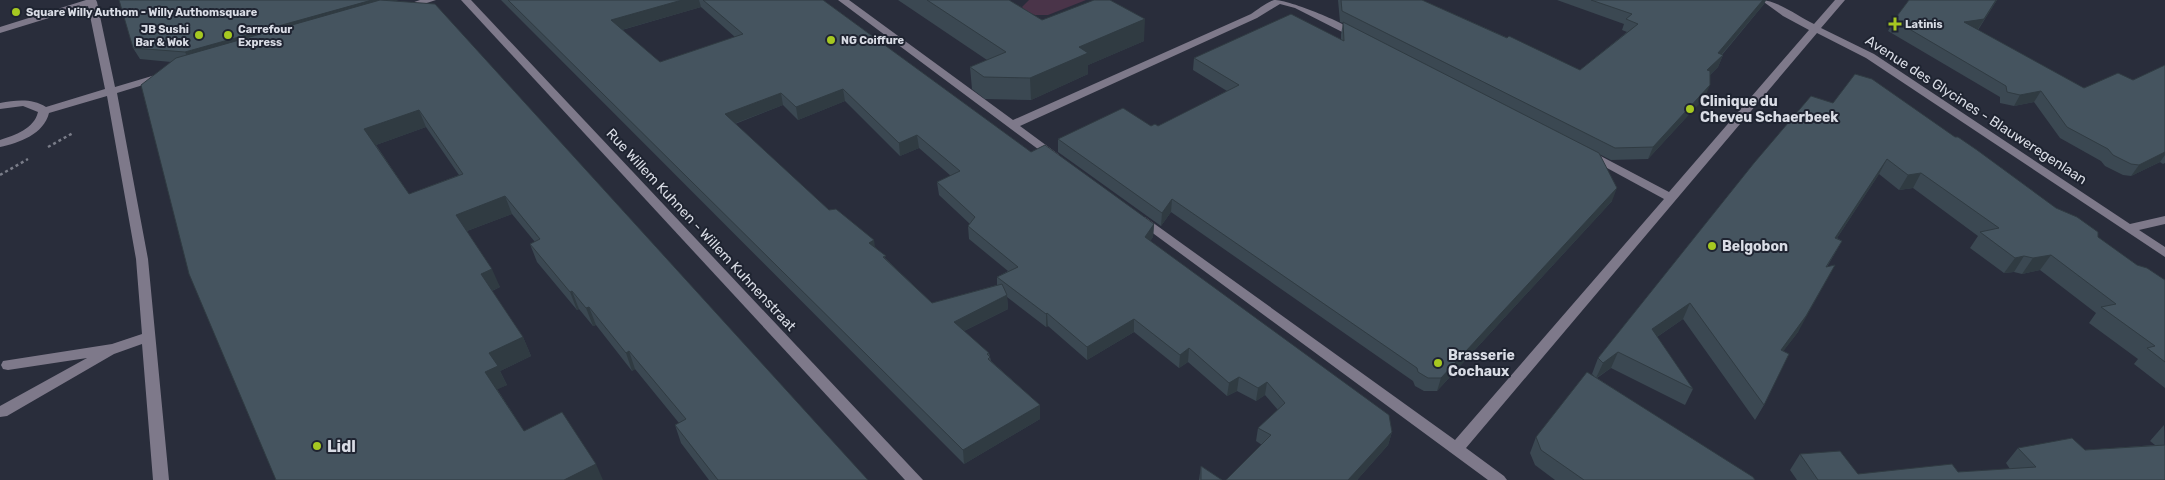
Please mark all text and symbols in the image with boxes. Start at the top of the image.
marker: Square Willy Authom - Willy Authomsquare [10,6,22,18]
place label: Square Willy Authom - Willy Authomsquare [26,6,258,19]
marker: Latinis [1889,18,1901,30]
place label: Latinis [1905,18,1943,31]
place label: JB Sushi Bar & Wok [135,23,190,49]
place label: Carrefour Express [238,23,292,49]
marker: JB Sushi Bar & Wok [193,29,205,41]
marker: Carrefour Express [222,29,234,41]
street label: Avenue des Glycines - Blauweregenlaan [1862,32,2090,188]
marker: NG Coiffure [825,34,837,46]
place label: NG Coiffure [841,34,905,47]
place label: Clinique du Cheveu Schaerbeek [1700,93,1839,126]
marker: Clinique du Cheveu Schaerbeek [1684,103,1696,115]
street label: Rue Willem Kuhnen - Willem Kuhnenstraat [602,125,800,335]
place label: Belgobon [1722,238,1788,255]
marker: Belgobon [1706,240,1718,252]
place label: Brasserie Cochaux [1448,347,1515,380]
marker: Brasserie Cochaux [1432,357,1444,369]
place label: Lidl [327,437,356,456]
marker: Lidl [311,440,323,452]

